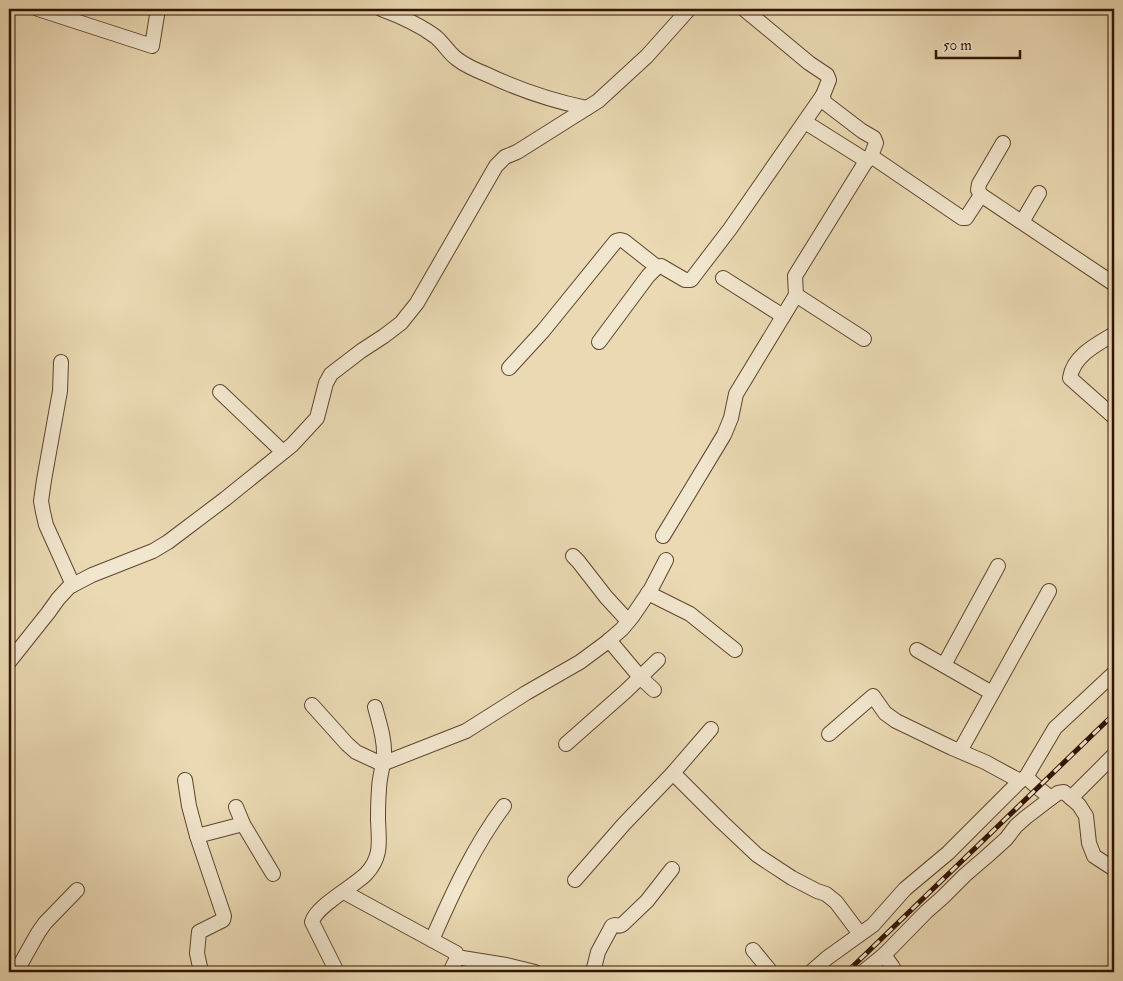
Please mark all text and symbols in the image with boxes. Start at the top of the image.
scale bar [936,28,1019,60]
text: 50 m [943,36,972,55]

